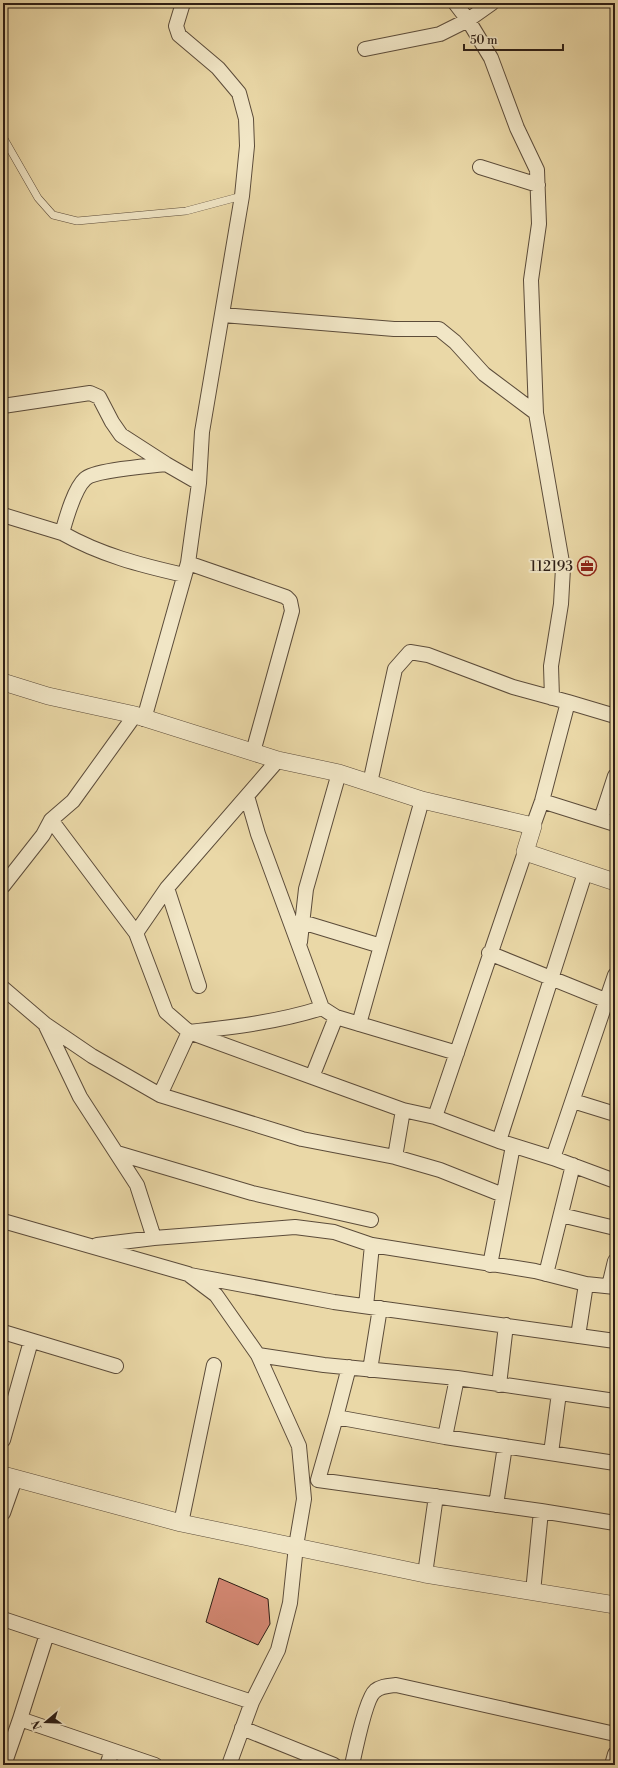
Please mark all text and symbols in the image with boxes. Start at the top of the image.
scale bar [464,26,563,52]
text: 50 m [470,33,498,48]
office icon: 112193 [576,555,598,577]
place label: 112193 [530,558,573,576]
north arrow [26,1702,66,1742]
text: N [29,1718,46,1731]

